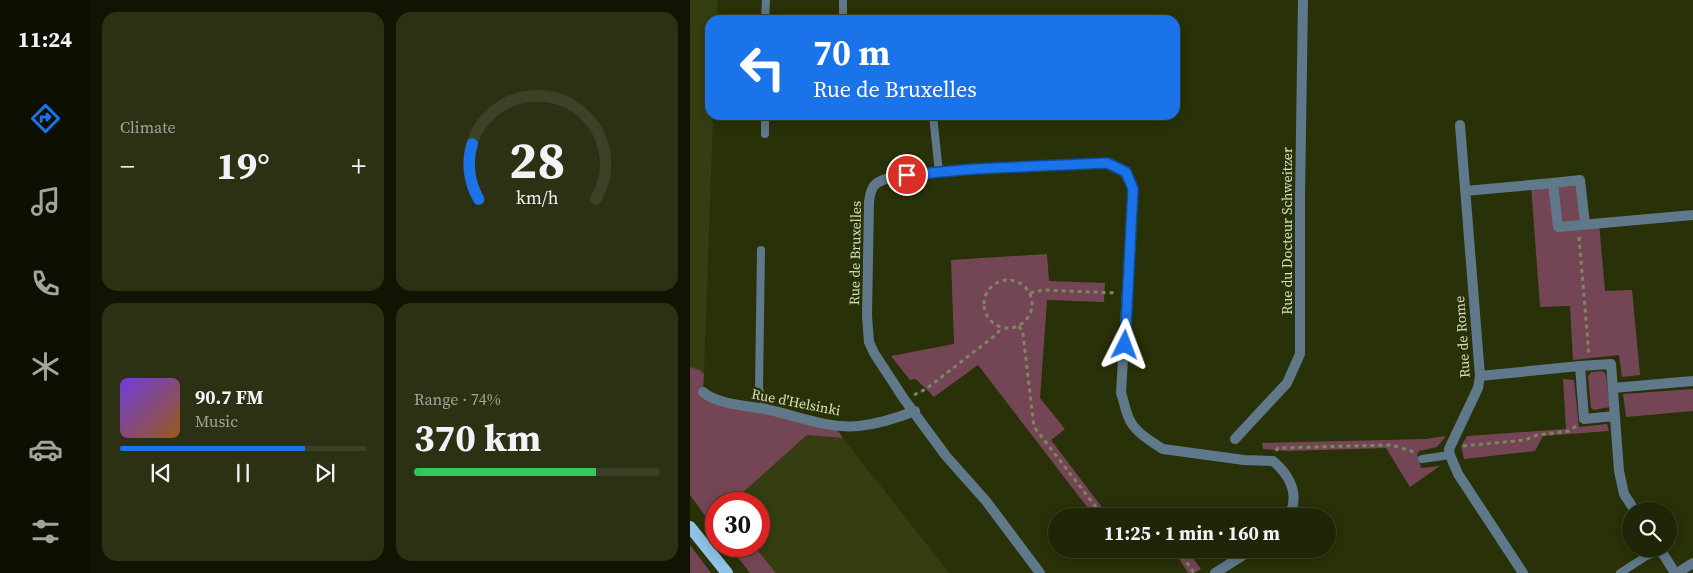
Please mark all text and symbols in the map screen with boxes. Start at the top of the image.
text: 11:24 [18,24,72,54]
text: 70 m [813,29,890,77]
icon: left [730,35,795,100]
text: Rue de Bruxelles [813,74,977,104]
icon: directions [28,101,63,136]
text: Climate [120,116,176,138]
text: 28 [509,124,565,195]
text: 19° [216,140,270,192]
text: − [120,147,135,185]
text: + [351,147,366,185]
street label: Rue du Docteur Schweitzer [1277,147,1297,315]
pin [886,154,928,196]
icon: arrive [893,161,921,189]
icon: music [28,184,63,219]
text: km/h [516,185,559,210]
street label: Rue de Bruxelles [844,201,866,305]
icon: phone [28,266,63,301]
street label: Rue de Rome [1449,295,1475,379]
position arrow [1098,318,1150,370]
icon: climate [28,349,63,384]
text: 90.7 FM [195,384,264,410]
street label: Rue d'Helsinki [750,384,842,420]
text: Range · 74% [414,388,501,410]
text: Music [195,410,238,432]
text: 370 km [414,412,541,464]
icon: car [28,432,63,467]
icon: previous [147,459,175,487]
icon: pause [229,459,257,487]
icon: next [311,459,339,487]
speed limit sign: 30 [705,492,770,557]
map controls [1622,502,1677,557]
button: search [1622,502,1677,557]
icon: filters [28,514,63,549]
text: 11:25 · 1 min · 160 m [1104,520,1280,546]

